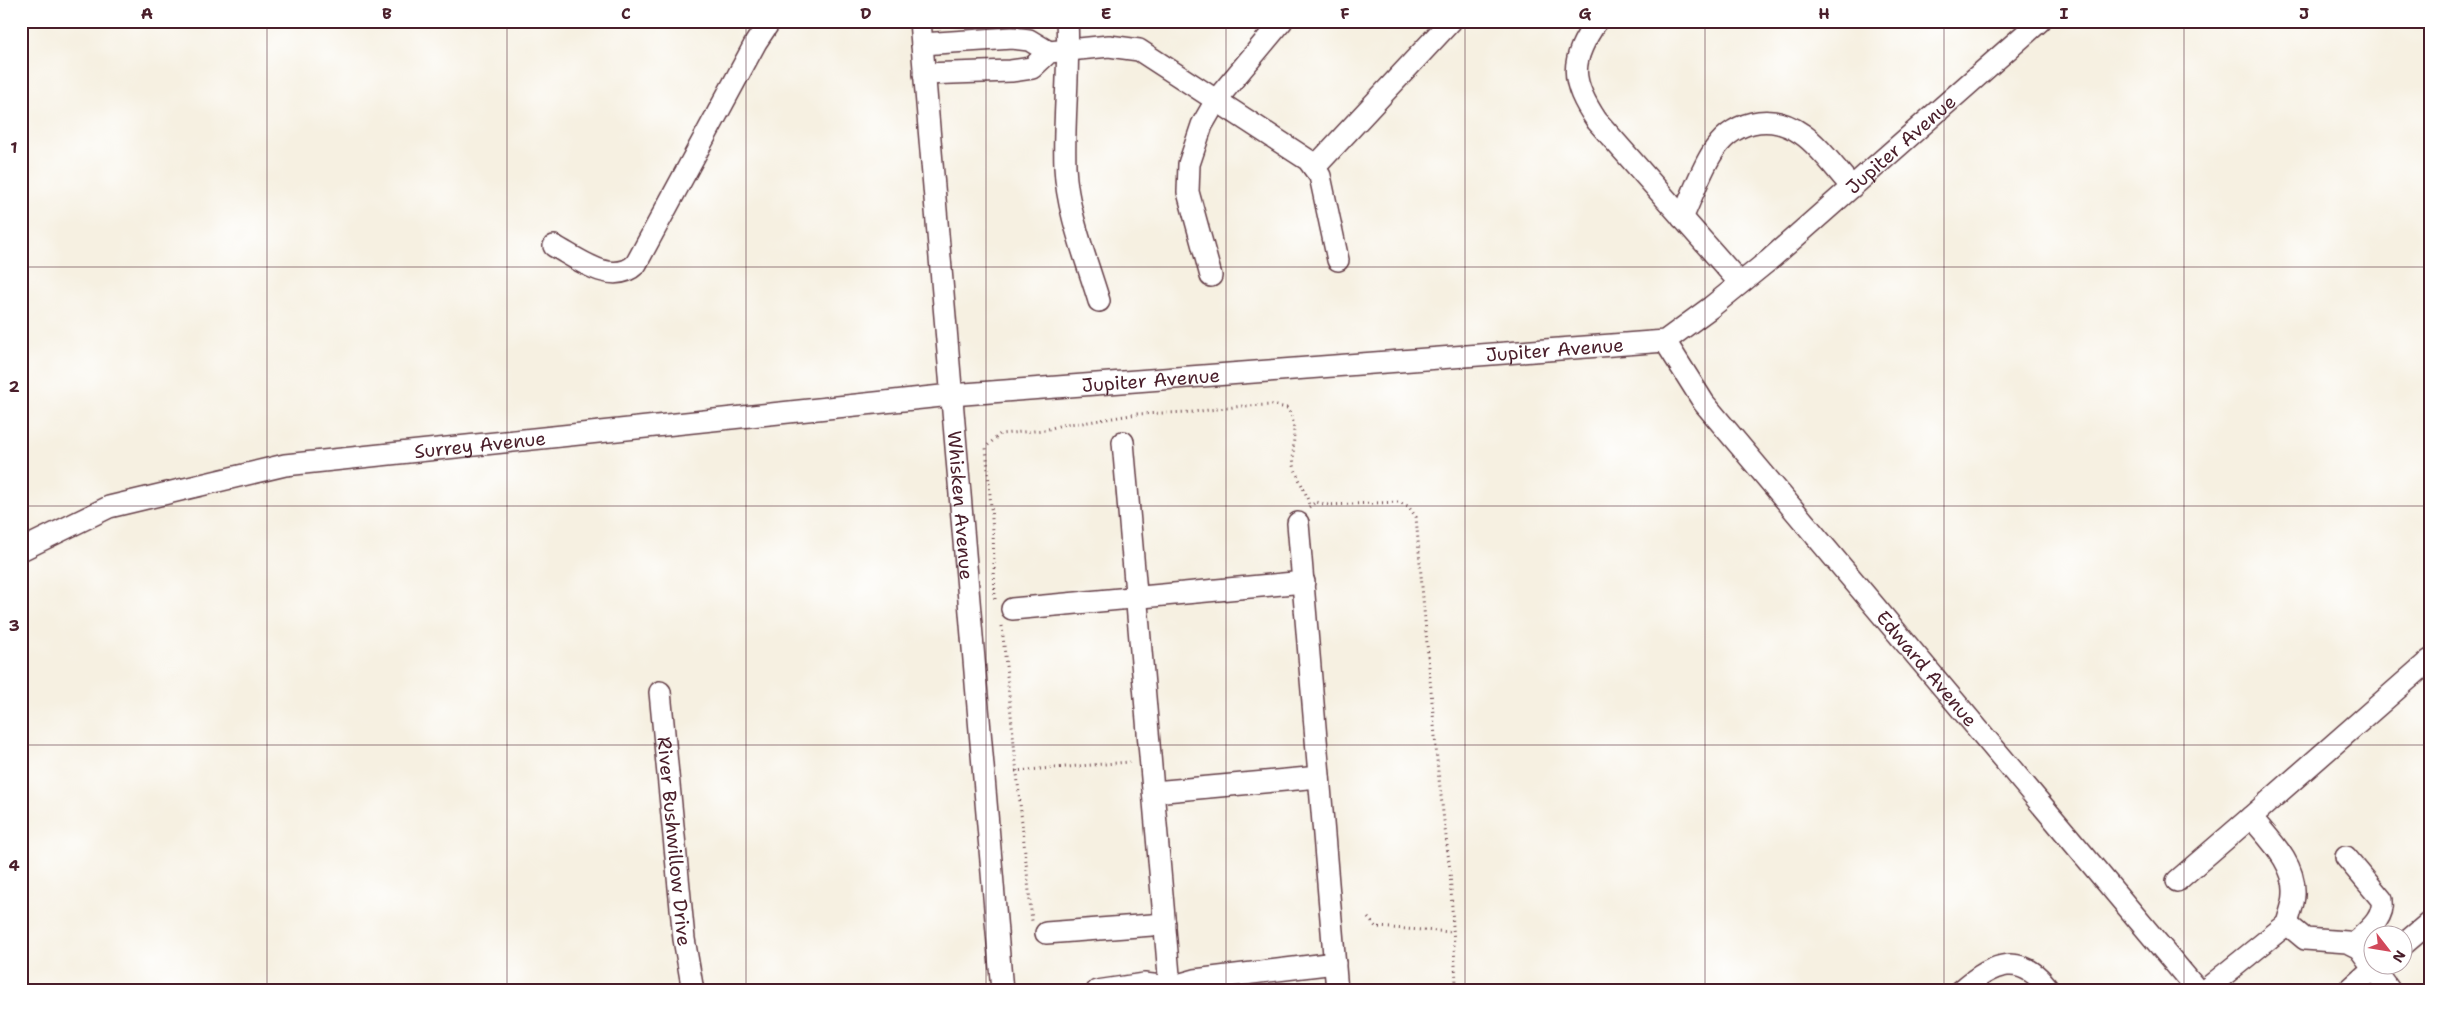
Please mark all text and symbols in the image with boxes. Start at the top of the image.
text: A [141,3,153,24]
text: B [382,3,392,24]
text: C [621,3,631,24]
text: D [860,3,872,24]
text: E [1101,3,1111,24]
text: F [1340,3,1350,24]
text: G [1579,3,1592,24]
text: H [1818,3,1830,24]
text: I [2060,3,2069,24]
text: J [2299,3,2309,24]
street label: Jupiter Avenue [1840,89,1961,199]
text: 1 [10,137,18,158]
street label: Jupiter Avenue [1485,332,1625,367]
street label: Jupiter Avenue [1081,362,1221,398]
text: 2 [8,376,20,397]
street label: Surrey Avenue [413,425,547,464]
street label: Whisken Avenue [942,430,980,581]
street label: Edward Avenue [1871,605,1983,732]
text: 3 [8,615,20,636]
street label: River Bushwillow Drive [652,735,697,948]
text: 4 [8,855,20,876]
north arrow [2364,924,2414,974]
text: N [2389,947,2410,966]

